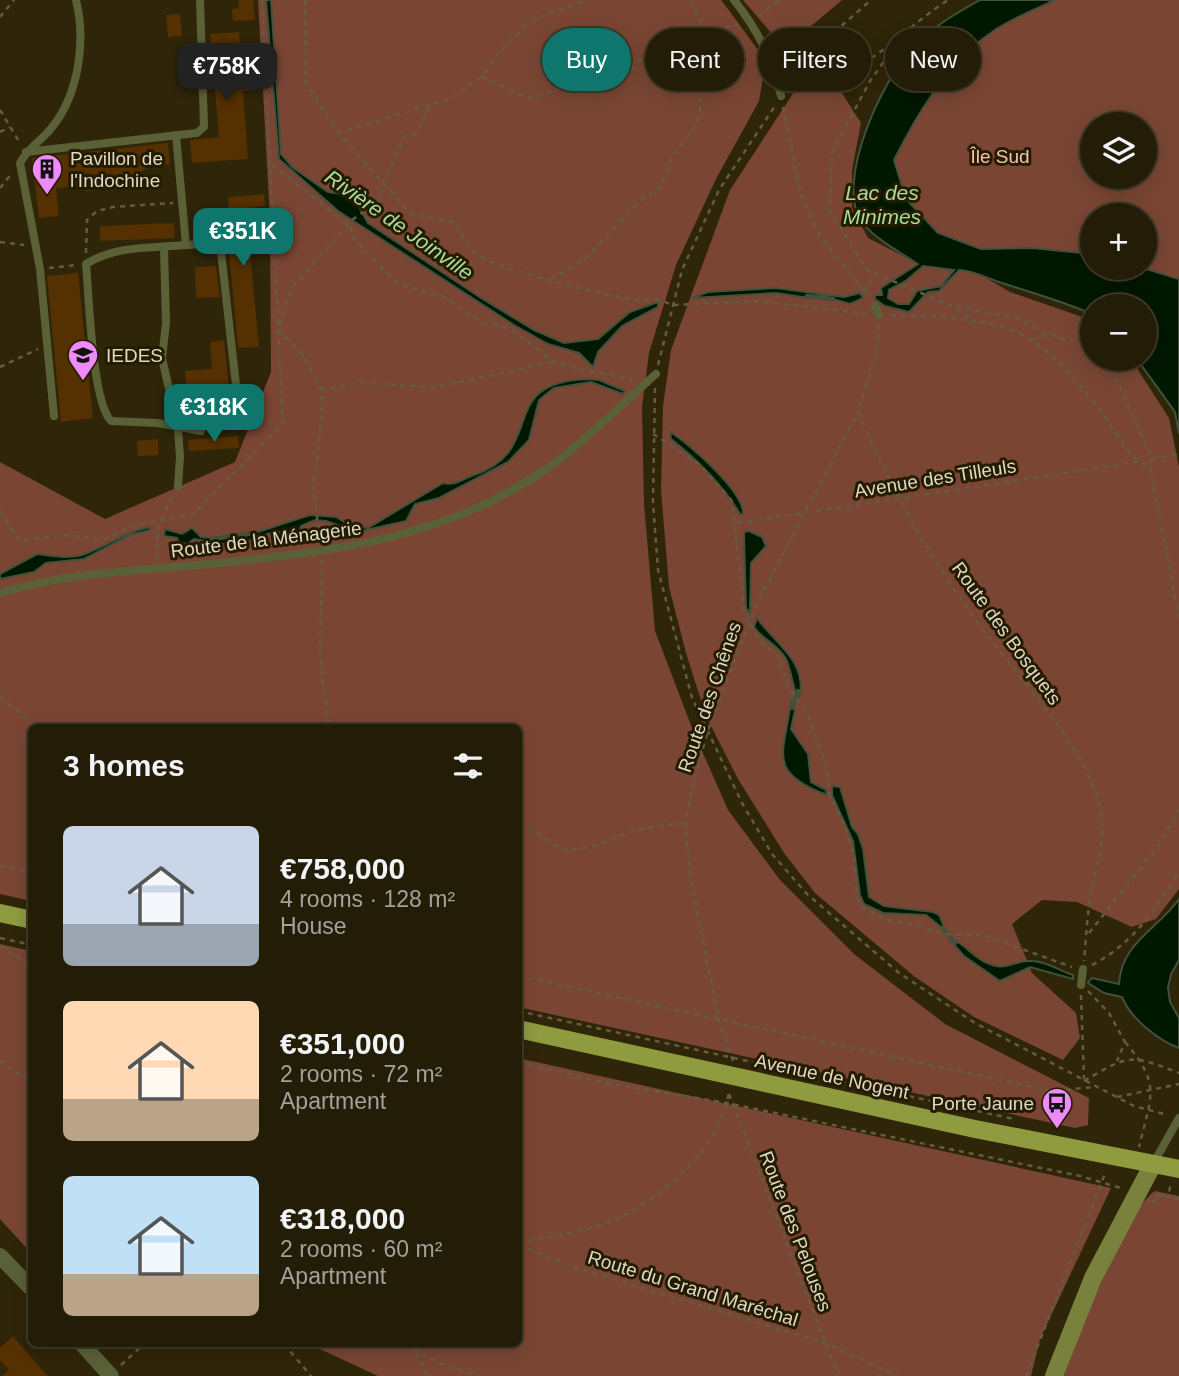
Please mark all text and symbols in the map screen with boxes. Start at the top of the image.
chip: Buy [542,28,631,91]
chip: Rent [645,28,744,91]
chip: Filters [758,28,871,91]
chip: New [885,28,981,91]
pin: €758K [178,43,276,103]
text: €758K [193,53,261,79]
map controls [1080,112,1157,371]
button: layers [1080,112,1157,189]
park label: Île Sud [969,146,1030,167]
place label: Pavillon de l'Indochine [70,148,163,191]
building icon: Pavillon de l'Indochine [30,152,64,196]
water label: Rivière de Joinville [321,165,478,284]
water label: Lac des Minimes [843,181,922,228]
button: + [1080,203,1157,280]
pin: €351K [194,208,292,268]
text: €351K [209,218,277,244]
button: − [1080,294,1157,371]
school or university icon: IEDES [66,338,100,382]
place label: IEDES [106,345,163,366]
pin: €318K [165,384,263,444]
text: €318K [180,394,248,420]
street label: Avenue des Tilleuls [853,455,1017,502]
street label: Route de la Ménagerie [169,517,363,562]
street label: Route des Bosquets [948,558,1065,709]
street label: Route des Chênes [674,619,745,775]
icon: filters [449,747,487,785]
text: 3 homes [63,749,185,782]
text: €758,000 [280,852,405,885]
icon: home [119,854,203,938]
text: 4 rooms · 128 m² [280,886,455,912]
text: House [280,913,346,939]
text: €351,000 [280,1027,405,1060]
icon: home [119,1029,203,1113]
street label: Avenue de Nogent [753,1050,912,1103]
text: 2 rooms · 72 m² [280,1061,442,1087]
bus stop icon: Porte Jaune [1040,1086,1074,1130]
text: Apartment [280,1088,386,1114]
place label: Porte Jaune [932,1093,1034,1114]
street label: Route des Pelouses [755,1148,836,1314]
text: €318,000 [280,1202,405,1235]
icon: home [119,1204,203,1288]
text: 2 rooms · 60 m² [280,1236,442,1262]
street label: Route du Grand Maréchal [585,1246,800,1330]
text: Apartment [280,1263,386,1289]

